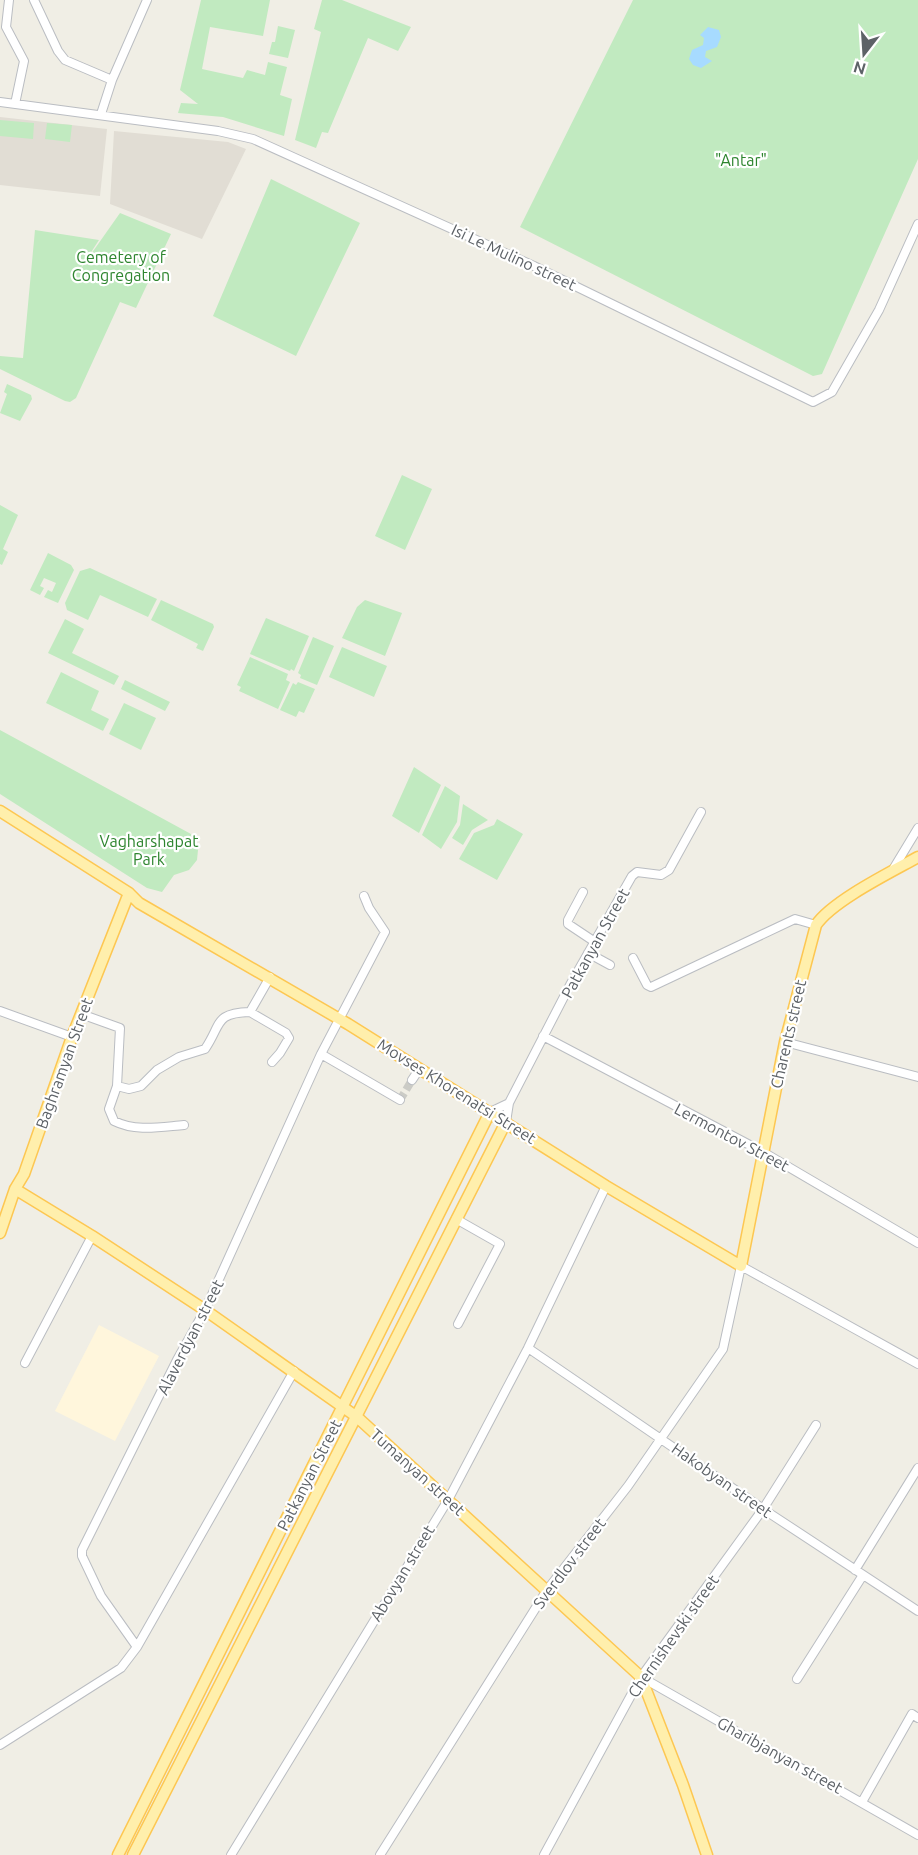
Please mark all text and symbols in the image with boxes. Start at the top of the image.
north arrow [834,24,894,84]
text: N [851,58,868,79]
park label: "Antar" [715,151,767,169]
street label: Isi Le Mulino street [449,220,580,294]
park label: Cemetery of Congregation [72,248,170,284]
park label: Vagharshapat Park [100,832,199,868]
street label: Patkanyan Street [557,884,633,1001]
street label: Charents street [767,977,809,1090]
street label: Baghramyan Street [32,994,96,1131]
street label: Movses Khorenatsi Street [374,1035,540,1148]
street label: Lermontov Street [672,1099,793,1175]
street label: Alaverdyan street [153,1276,227,1398]
street label: Patkanyan Street [273,1416,345,1534]
street label: Tumanyan street [367,1425,469,1520]
street label: Hakobyan street [669,1439,776,1522]
street label: Sverdlov street [529,1514,609,1612]
street label: Abovyan street [366,1521,438,1624]
street label: Chernishevski street [624,1571,722,1701]
street label: Gharibjanyan street [714,1713,846,1797]

